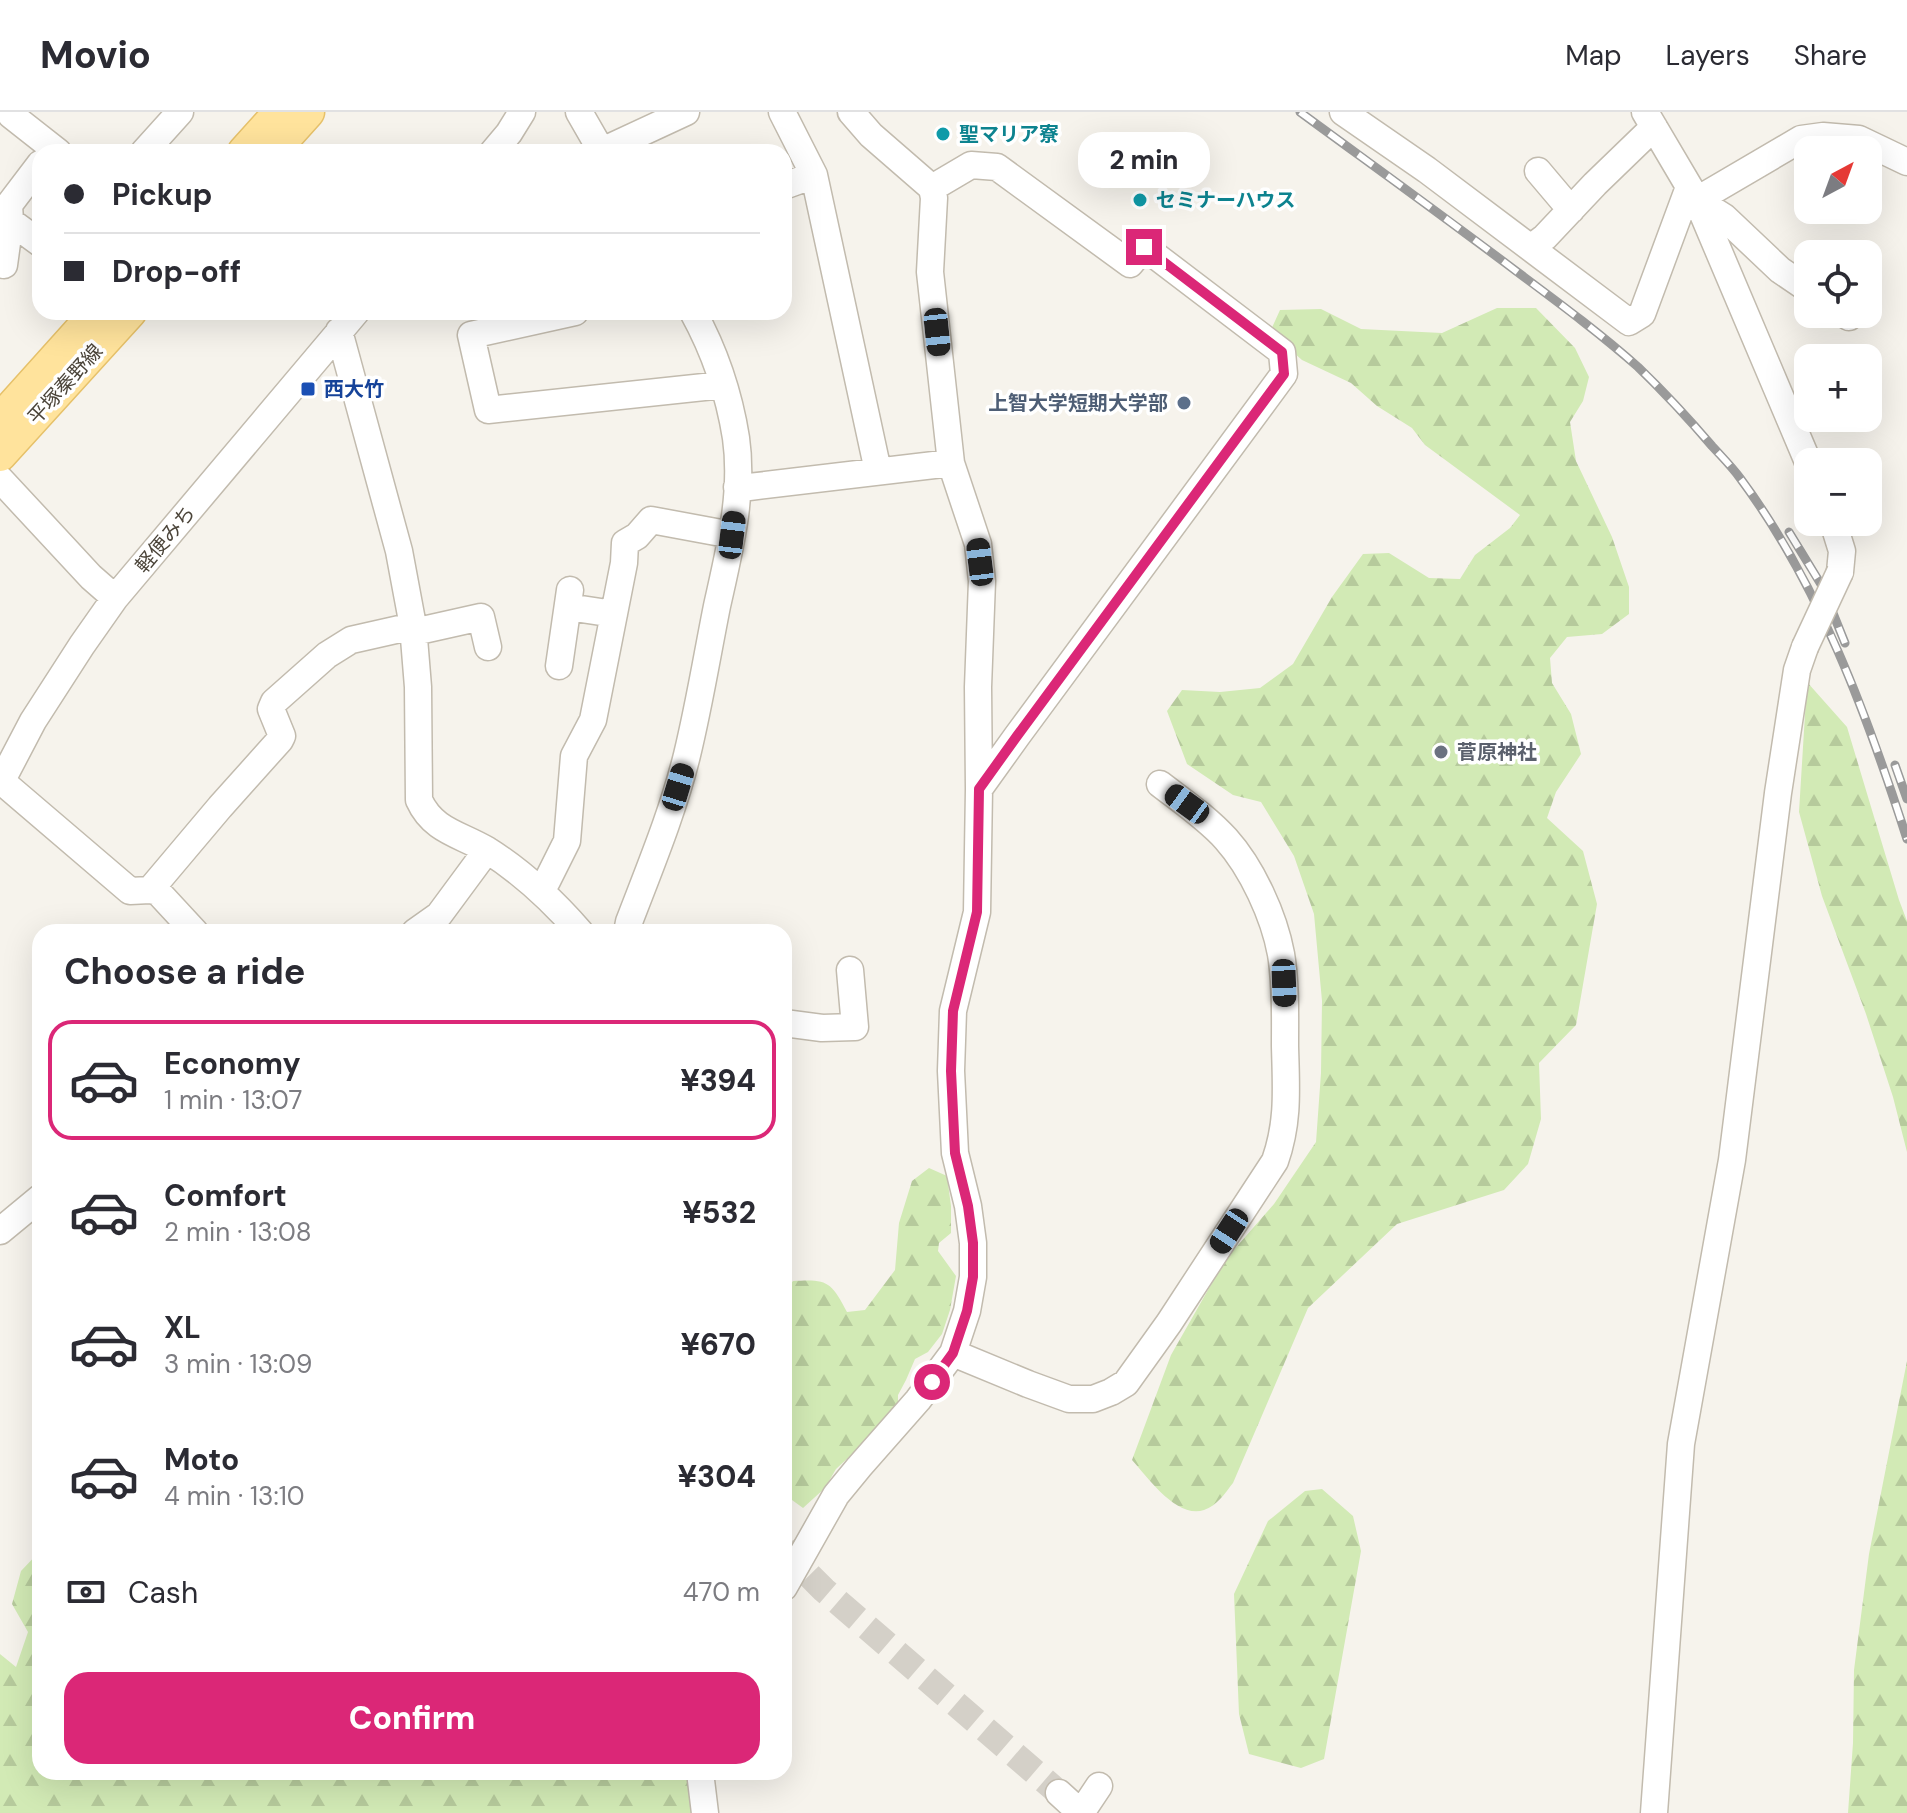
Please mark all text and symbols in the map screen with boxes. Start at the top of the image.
text: Movio [40,30,151,80]
text: Map [1565,37,1622,74]
text: Layers [1666,37,1750,74]
text: Share [1794,37,1867,74]
place label: 聖マリア寮 [959,121,1059,147]
marker: 聖マリア寮 [934,125,952,143]
callout: 2 min [1078,131,1210,187]
north arrow [1794,136,1882,224]
map controls [1794,136,1882,536]
text: 2 min [1109,143,1179,177]
text: Pickup [112,175,212,214]
place label: セミナーハウス [1156,187,1296,213]
marker: セミナーハウス [1131,191,1149,209]
route end [1126,229,1162,265]
button: locate [1794,240,1882,328]
text: Drop-off [112,252,241,291]
car [923,307,951,357]
street label: 平塚秦野線 [22,338,108,430]
button: + [1794,344,1882,432]
place label: 西大竹 [324,376,384,402]
marker: 西大竹 [299,380,317,398]
place label: 上智大学短期大学部 [988,390,1168,416]
marker: 上智大学短期大学部 [1175,394,1193,412]
button: − [1794,448,1882,536]
street label: 軽便みち [129,500,201,578]
car [717,510,747,560]
car [965,537,995,587]
place label: 菅原神社 [1457,739,1537,765]
marker: 菅原神社 [1432,743,1450,761]
car [660,761,696,813]
car [1161,780,1213,828]
text: Choose a ride [64,948,305,995]
car [1271,959,1297,1007]
icon: car [68,1044,140,1116]
text: Economy [164,1044,301,1083]
text: ¥394 [680,1061,756,1100]
text: 1 min · 13:07 [164,1083,302,1117]
icon: car [68,1176,140,1248]
text: Comfort [164,1176,287,1215]
text: ¥532 [682,1193,756,1232]
car [1206,1204,1252,1258]
text: 2 min · 13:08 [164,1215,312,1249]
icon: car [68,1308,140,1380]
text: XL [164,1308,201,1347]
text: ¥670 [680,1325,756,1364]
text: 3 min · 13:09 [164,1347,312,1381]
route start [914,1364,950,1400]
icon: car [68,1440,140,1512]
text: Moto [164,1440,239,1479]
text: ¥304 [677,1457,756,1496]
text: 4 min · 13:10 [164,1479,305,1513]
icon: cash [64,1570,108,1614]
text: Cash [128,1573,198,1612]
text: 470 m [683,1575,760,1609]
button: Confirm [64,1672,760,1764]

